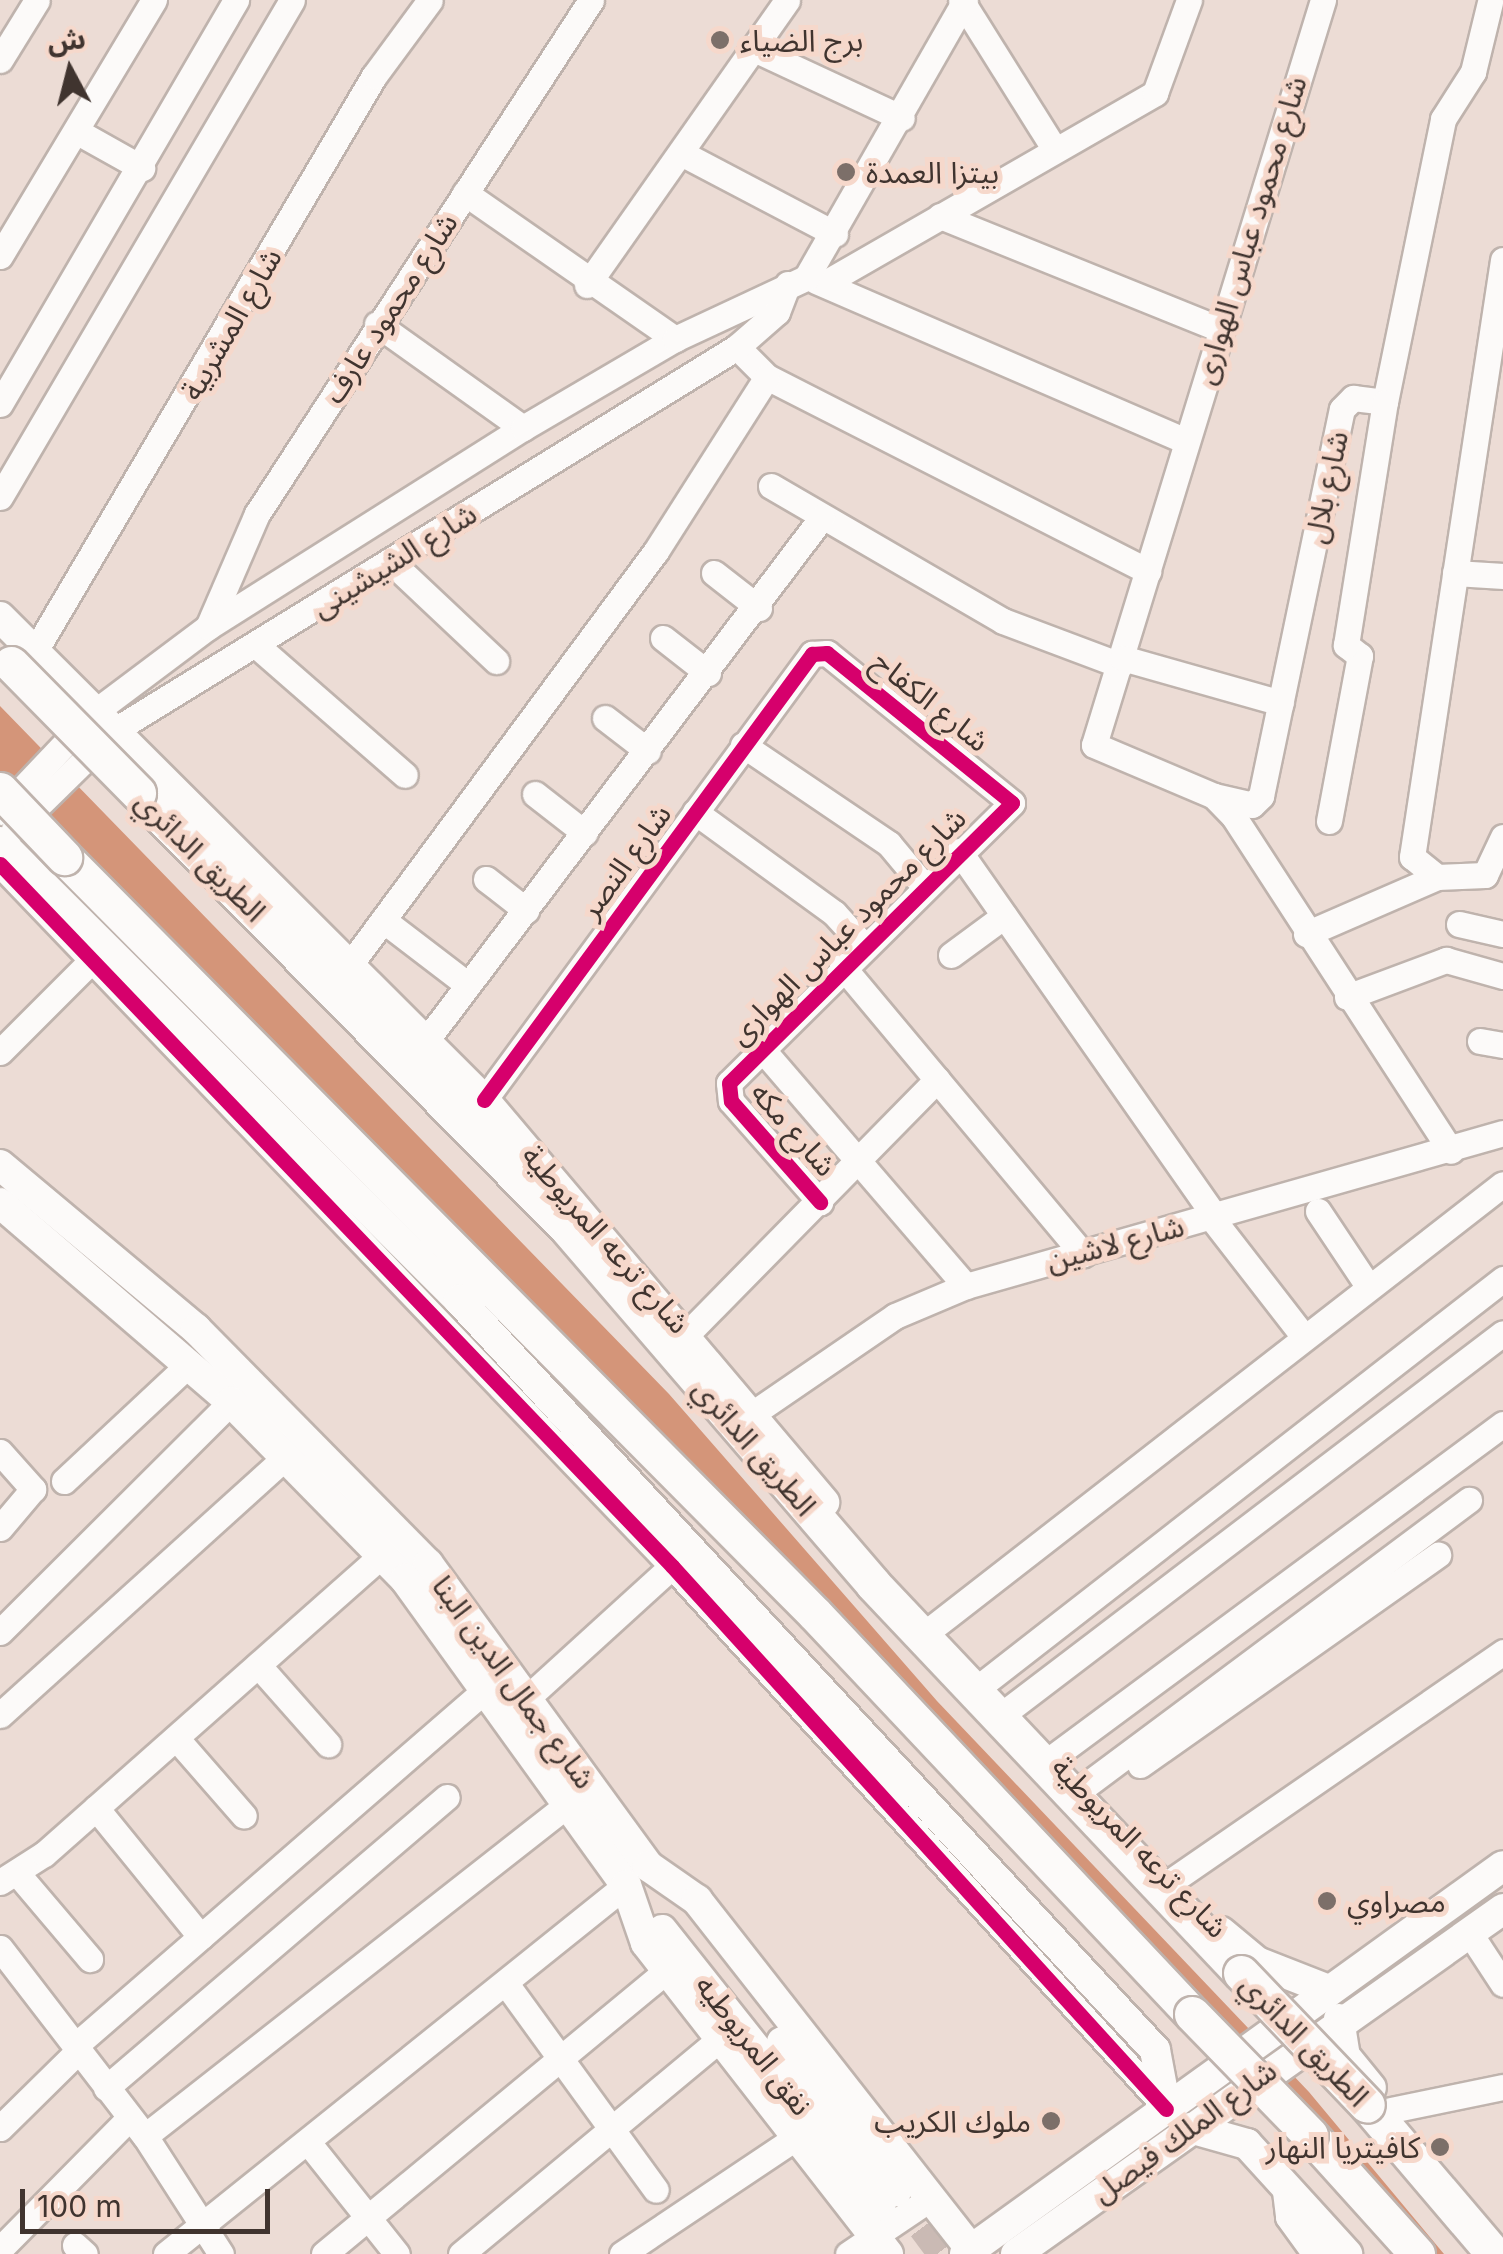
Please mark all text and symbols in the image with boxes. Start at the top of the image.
north arrow [20,20,120,120]
text: ش [45,21,87,59]
place label: برج الضياء [740,22,863,58]
marker: برج الضياء [709,29,731,51]
street label: شارع محمود عباس الهوارى [1186,72,1314,388]
place label: بيتزا العمدة [866,154,999,190]
marker: بيتزا العمدة [835,161,857,183]
street label: شارع محمود عارف [315,206,465,410]
street label: شارع المشربية [173,242,289,406]
street label: شارع بلال [1297,428,1355,546]
street label: شارع الشيشينى [305,495,483,625]
street label: شارع الكفاح [865,643,997,759]
street label: الطريق الدائري [128,783,274,929]
street label: شارع النصر [572,797,678,925]
street label: شارع محمود عباس الهوارى [721,800,973,1052]
street label: شارع مكه [744,1075,844,1183]
street label: شارع ترعه المريوطية [514,1138,698,1340]
street label: شارع لاشين [1042,1207,1188,1279]
street label: الطريق الدائري [686,1371,824,1523]
street label: شارع جمال الدين البنا [425,1569,603,1795]
street label: شارع ترعه المريوطية [1045,1749,1235,1945]
place label: مصراوي [1347,1883,1446,1919]
marker: مصراوي [1316,1890,1338,1912]
street label: الطريق الدائري [1233,1966,1377,2114]
street label: نفق المريوطيه [688,1968,820,2122]
street label: شارع الملك فيصل [1085,2052,1283,2210]
place label: ملوك الكريب [874,2103,1031,2139]
marker: ملوك الكريب [1040,2110,1062,2132]
place label: كافيتريا النهار [1266,2129,1420,2165]
marker: كافيتريا النهار [1429,2136,1451,2158]
scale bar [25,2169,275,2231]
text: 100 m [37,2188,122,2224]

